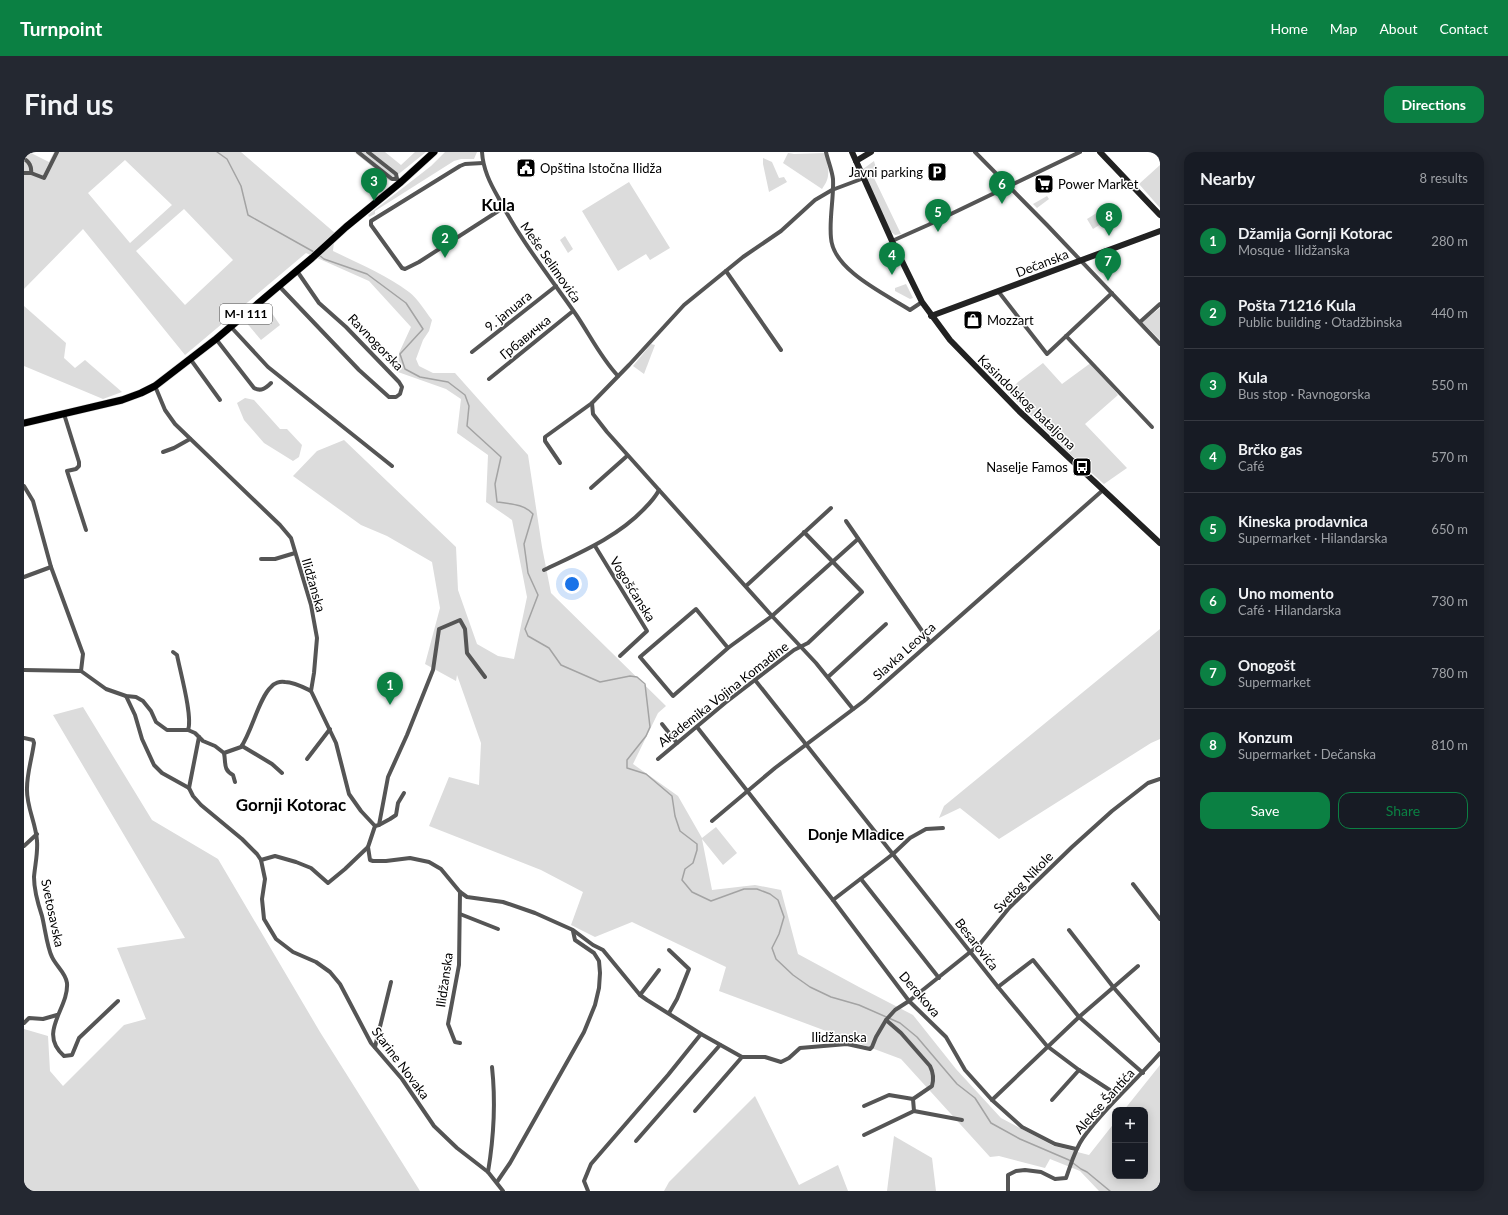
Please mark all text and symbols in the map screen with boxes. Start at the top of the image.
text: Turnpoint [20,17,102,40]
text: Home [1270,20,1308,37]
text: Map [1330,20,1357,37]
text: About [1379,20,1417,37]
text: Contact [1439,20,1488,37]
button: Directions [1384,86,1484,123]
text: Find us [24,87,114,121]
public building icon: Opština Istočna Ilidža [515,157,537,179]
place label: Opština Istočna Ilidža [540,160,662,176]
parking icon: Javni parking [926,161,948,183]
place label: Javni parking [849,164,923,180]
pin: 3 [361,168,387,201]
text: Nearby [1200,168,1255,189]
text: 8 results [1420,170,1468,186]
pin: 6 [989,171,1015,204]
supermarket icon: Power Market [1033,173,1055,195]
place label: Power Market [1058,176,1139,192]
district label: Kula [481,194,515,215]
pin: 5 [925,199,951,232]
pin: 8 [1096,203,1122,236]
street label: Meše Selimovića [517,219,585,305]
text: Džamija Gornji Kotorac [1238,224,1393,242]
pin: 2 [432,225,458,258]
text: 1 [1209,233,1217,249]
text: 280 m [1431,233,1468,249]
pin: 4 [879,242,905,275]
text: Mosque · Ilidžanska [1238,242,1350,258]
street label: Dečanska [1013,246,1071,280]
pin: 7 [1095,248,1121,281]
street label: 9. januara [481,287,535,335]
text: Pošta 71216 Kula [1238,296,1356,314]
road number: M-I 111 [220,304,272,324]
text: 2 [1209,305,1217,321]
text: 440 m [1431,305,1468,321]
shop icon: Mozzart [962,309,984,331]
street label: Ravnogorska [345,310,407,374]
street label: Грбавичка [496,312,554,362]
place label: Mozzart [987,312,1034,328]
text: Public building · Otadžbinska [1238,314,1402,330]
street label: Kasindolskog bataljona [975,351,1079,453]
text: Kula [1238,368,1268,386]
text: 3 [1209,377,1217,393]
text: 550 m [1431,377,1468,393]
text: Bus stop · Ravnogorska [1238,386,1371,402]
text: Brčko gas [1238,440,1302,458]
text: 4 [1209,449,1217,465]
text: 570 m [1431,449,1468,465]
bus stop icon: Naselje Famos [1071,456,1093,478]
text: Café [1238,458,1264,474]
place label: Naselje Famos [986,459,1068,475]
text: Kineska prodavnica [1238,512,1368,530]
text: 5 [1209,521,1217,537]
text: 650 m [1431,521,1468,537]
text: Supermarket · Hilandarska [1238,530,1388,546]
street label: Vogošćanska [607,554,659,624]
street label: Ilidžanska [299,556,329,614]
your location [562,574,582,594]
text: Uno momento [1238,584,1334,602]
text: 6 [1209,593,1217,609]
text: 730 m [1431,593,1468,609]
text: Café · Hilandarska [1238,602,1341,618]
street label: Slavka Leovca [869,619,939,683]
street label: Akademika Vojina Komadine [654,638,792,750]
text: Onogošt [1238,656,1296,674]
text: 7 [1209,665,1217,681]
text: 780 m [1431,665,1468,681]
pin: 1 [377,672,403,705]
text: Supermarket [1238,674,1311,690]
text: Konzum [1238,728,1293,746]
text: 8 [1209,737,1217,753]
text: 810 m [1431,737,1468,753]
text: Supermarket · Dečanska [1238,746,1376,762]
button: Save [1200,792,1330,829]
button: Share [1338,792,1468,829]
district label: Gornji Kotorac [236,794,346,815]
district label: Donje Mladice [808,825,904,843]
street label: Svetog Nikole [990,848,1056,916]
street label: Svetosavska [38,877,68,949]
street label: Besarovića [952,915,1002,973]
street label: Ilidžanska [432,952,456,1008]
street label: Derokova [896,968,944,1020]
street label: Starine Novaka [369,1024,433,1102]
street label: Ilidžanska [811,1029,867,1045]
street label: Alekse Šantića [1070,1065,1138,1137]
map controls [1112,1107,1148,1179]
button: + [1112,1107,1148,1143]
button: − [1112,1143,1148,1179]

